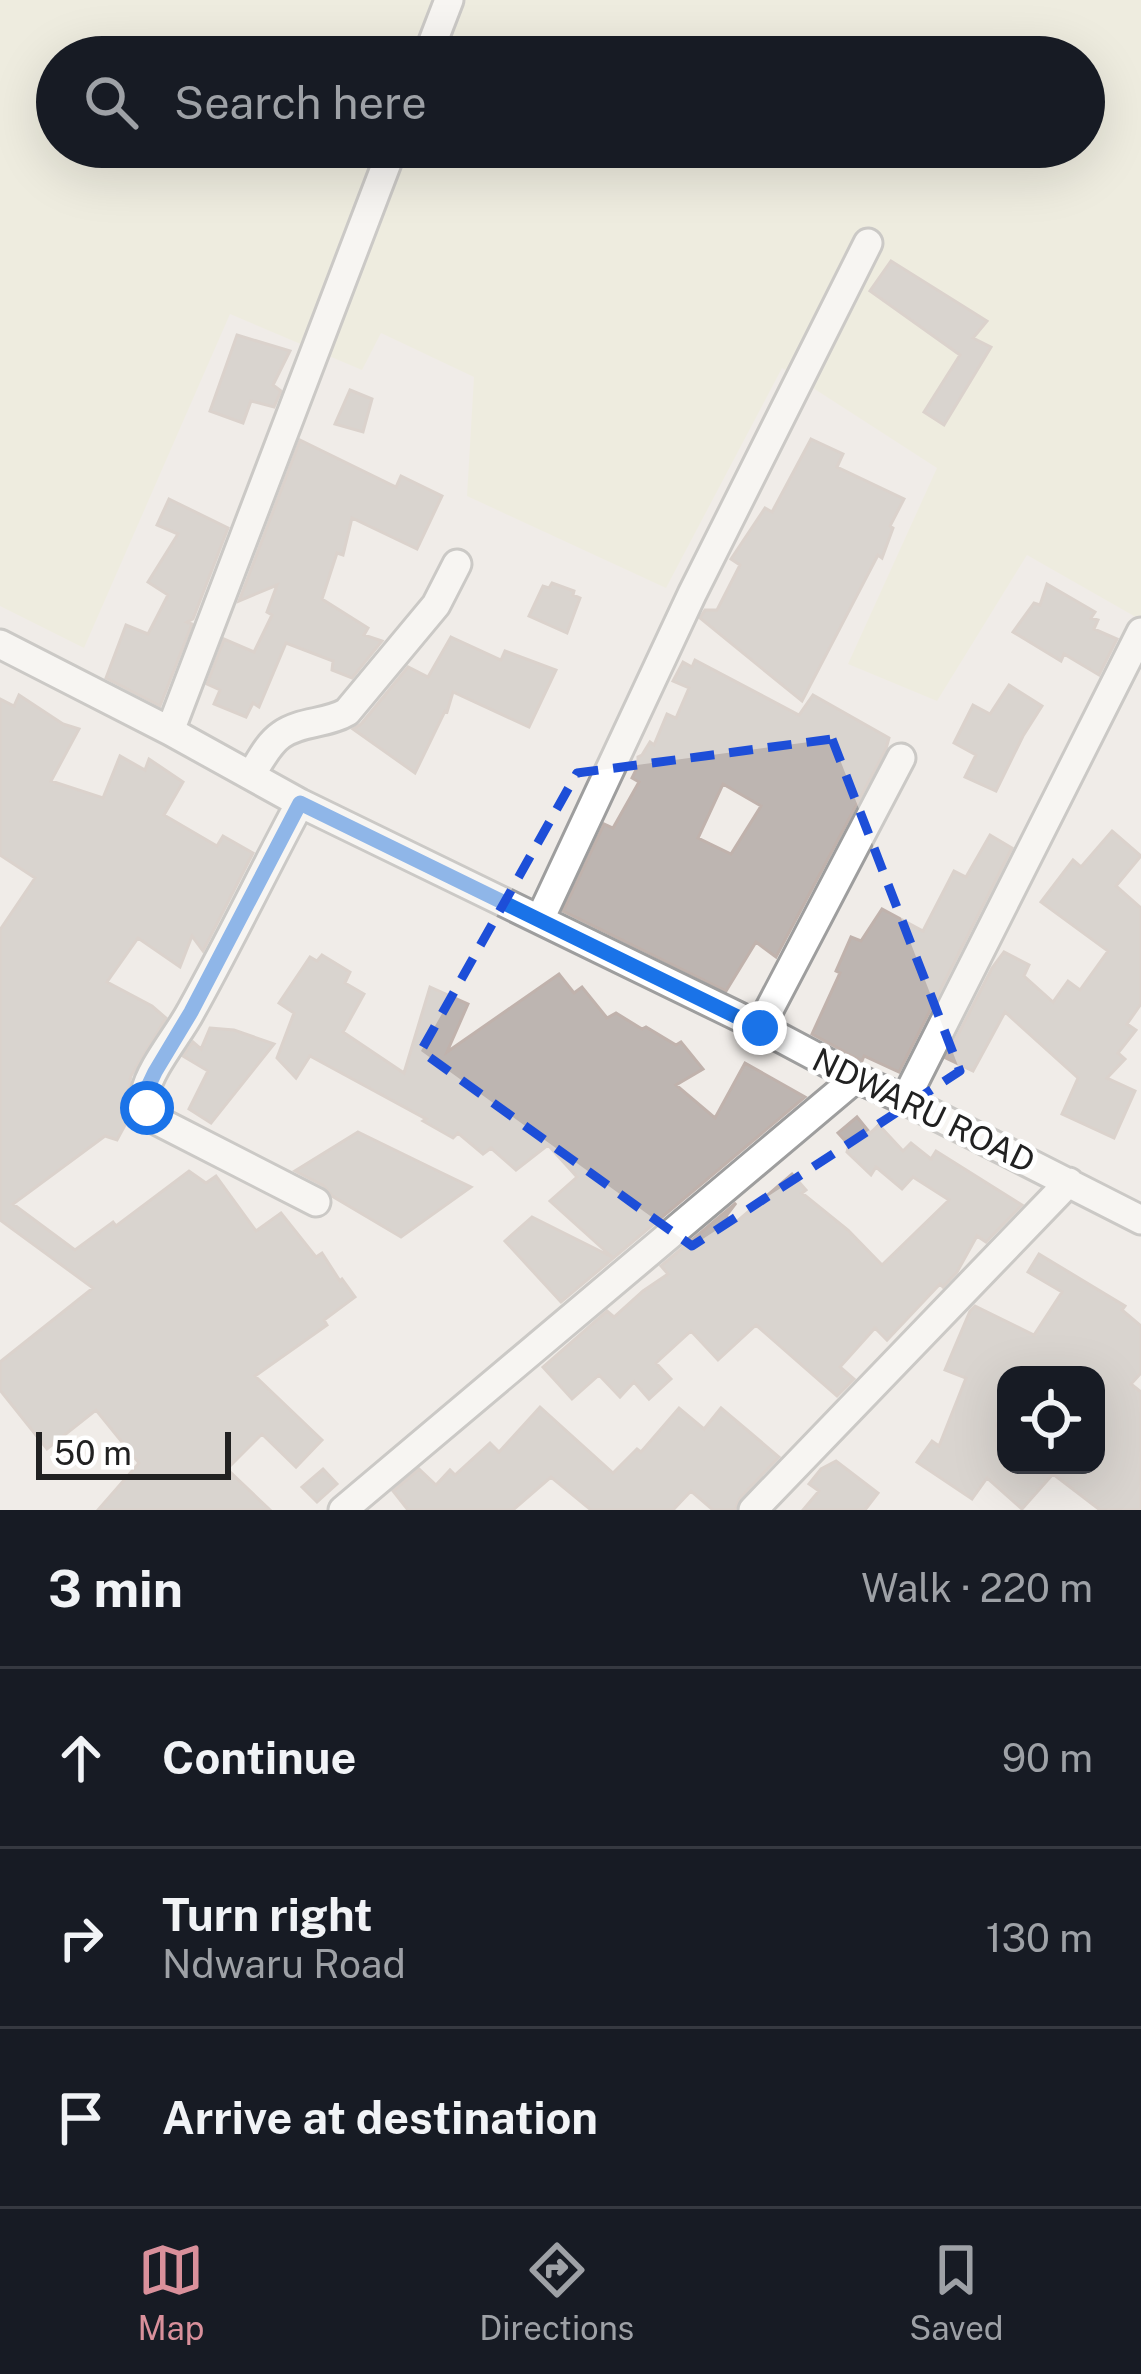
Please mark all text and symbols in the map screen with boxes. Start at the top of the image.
search box [36,36,1105,168]
icon: search [78,69,144,135]
text: Search here [174,76,427,129]
route end [733,1001,787,1055]
street label: NDWARU ROAD [807,1040,1041,1180]
route start [120,1081,174,1135]
map controls [997,1366,1105,1474]
button: locate [997,1366,1105,1474]
scale bar [36,1426,231,1479]
text: 50 m [54,1434,132,1472]
text: 3 min [48,1559,183,1618]
text: Walk · 220 m [861,1565,1093,1611]
icon: ahead [48,1725,114,1791]
text: Continue [162,1731,356,1784]
text: 90 m [1002,1735,1093,1781]
text: Turn right [162,1888,373,1941]
icon: right [48,1905,114,1971]
text: 130 m [986,1915,1093,1961]
text: Ndwaru Road [162,1941,406,1987]
icon: arrive [48,2085,114,2151]
text: Arrive at destination [162,2091,598,2144]
tab: Map [137,2237,204,2347]
tab: Directions [479,2237,634,2347]
tab: Saved [909,2237,1004,2347]

